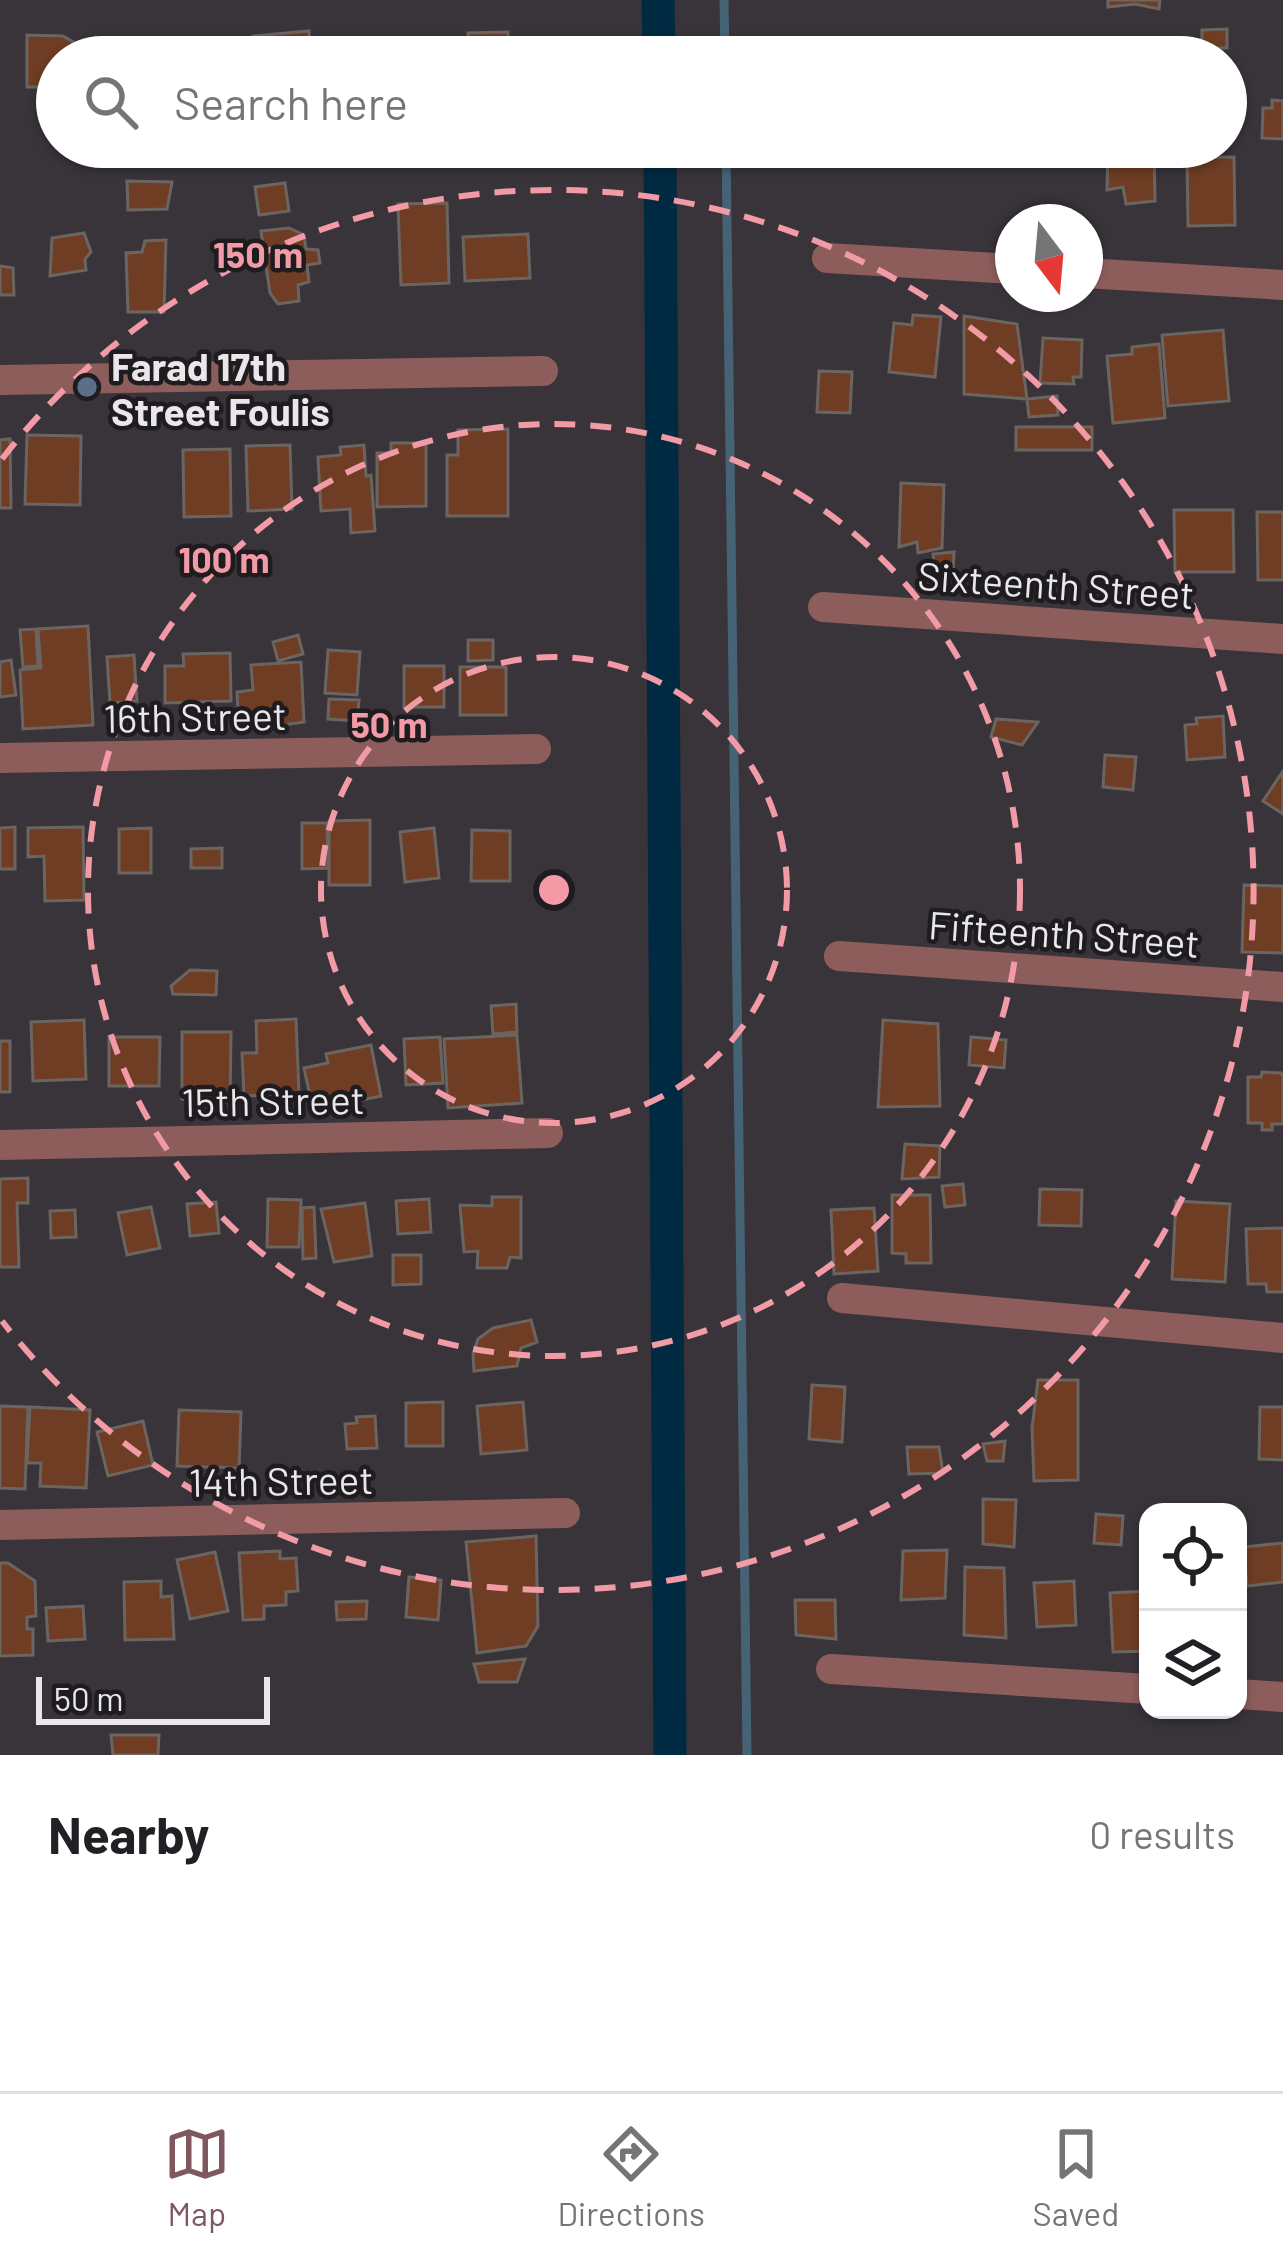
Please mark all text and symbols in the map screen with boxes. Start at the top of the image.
search box [36,36,1247,168]
icon: search [78,69,144,135]
text: Search here [174,75,408,129]
north arrow [995,204,1103,312]
text: 150 m [213,232,303,275]
place label: Farad 17th Street Foulis [111,342,330,434]
marker: Farad 17th Street Foulis [74,374,100,400]
text: 100 m [178,537,270,580]
street label: Sixteenth Street [916,551,1196,617]
street label: 16th Street [103,691,287,741]
text: 50 m [350,702,428,745]
centre of rings [533,869,575,911]
street label: Fifteenth Street [927,900,1201,966]
street label: 15th Street [181,1075,365,1125]
street label: 14th Street [188,1455,374,1505]
map controls [1139,1503,1247,1719]
button: locate [1139,1503,1247,1611]
button: layers [1139,1611,1247,1719]
scale bar [36,1671,270,1724]
text: 50 m [54,1678,124,1718]
text: Nearby [48,1803,209,1864]
text: 0 results [1089,1810,1235,1857]
tab: Map [164,2121,230,2233]
tab: Directions [557,2121,705,2233]
tab: Saved [1033,2121,1119,2233]

